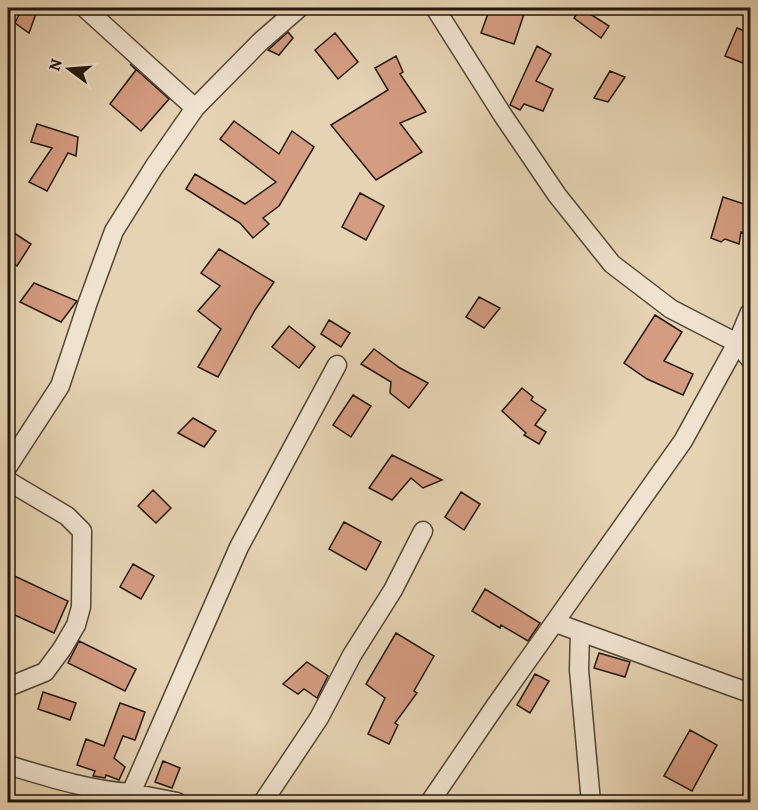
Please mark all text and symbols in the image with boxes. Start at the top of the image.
north arrow [39,39,99,99]
text: N [43,56,68,74]

